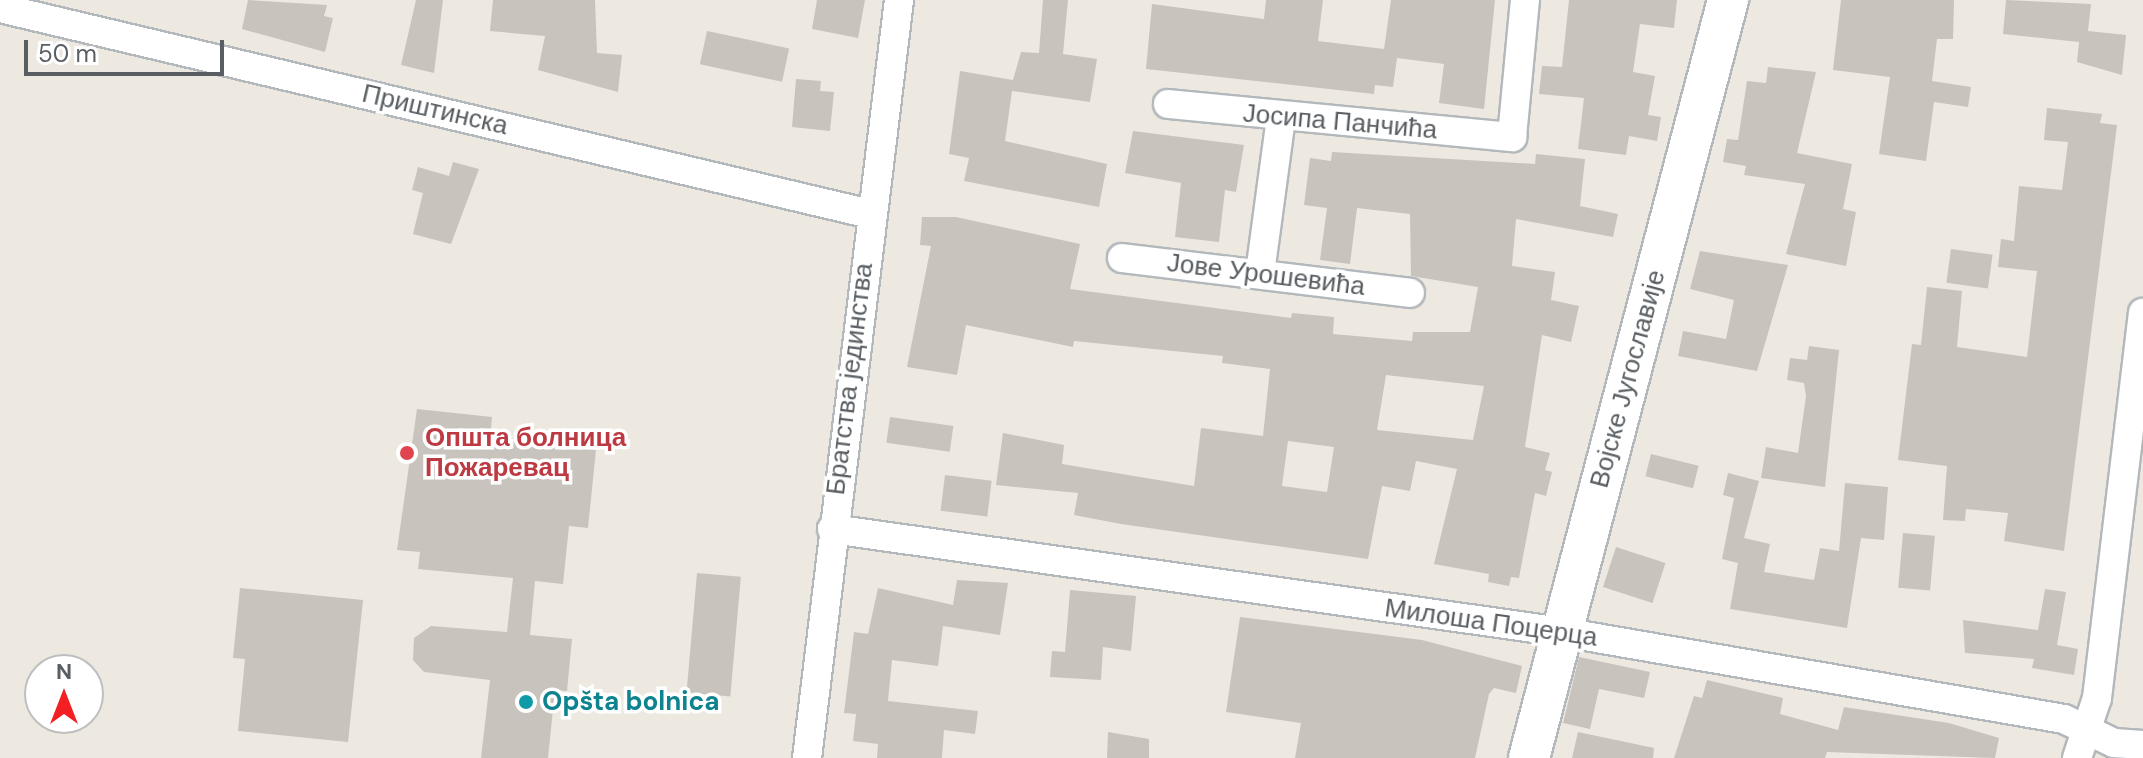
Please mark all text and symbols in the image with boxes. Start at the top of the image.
scale bar [28,24,228,74]
text: 50 m [38,38,97,69]
street label: Приштинска [359,78,511,142]
street label: Јосипа Панчића [1242,98,1438,146]
street label: Јове Урошевића [1165,247,1367,303]
street label: Братства јединства [820,261,880,497]
street label: Војске Југославије [1584,267,1672,491]
place label: Општа болница Пожаревац [425,422,626,484]
marker: Општа болница Пожаревац [396,442,418,464]
street label: Милоша Поцерца [1383,593,1599,653]
north arrow [24,654,104,734]
text: N [56,657,72,686]
place label: Opšta bolnica [542,686,719,718]
marker: Opšta bolnica [517,693,535,711]

